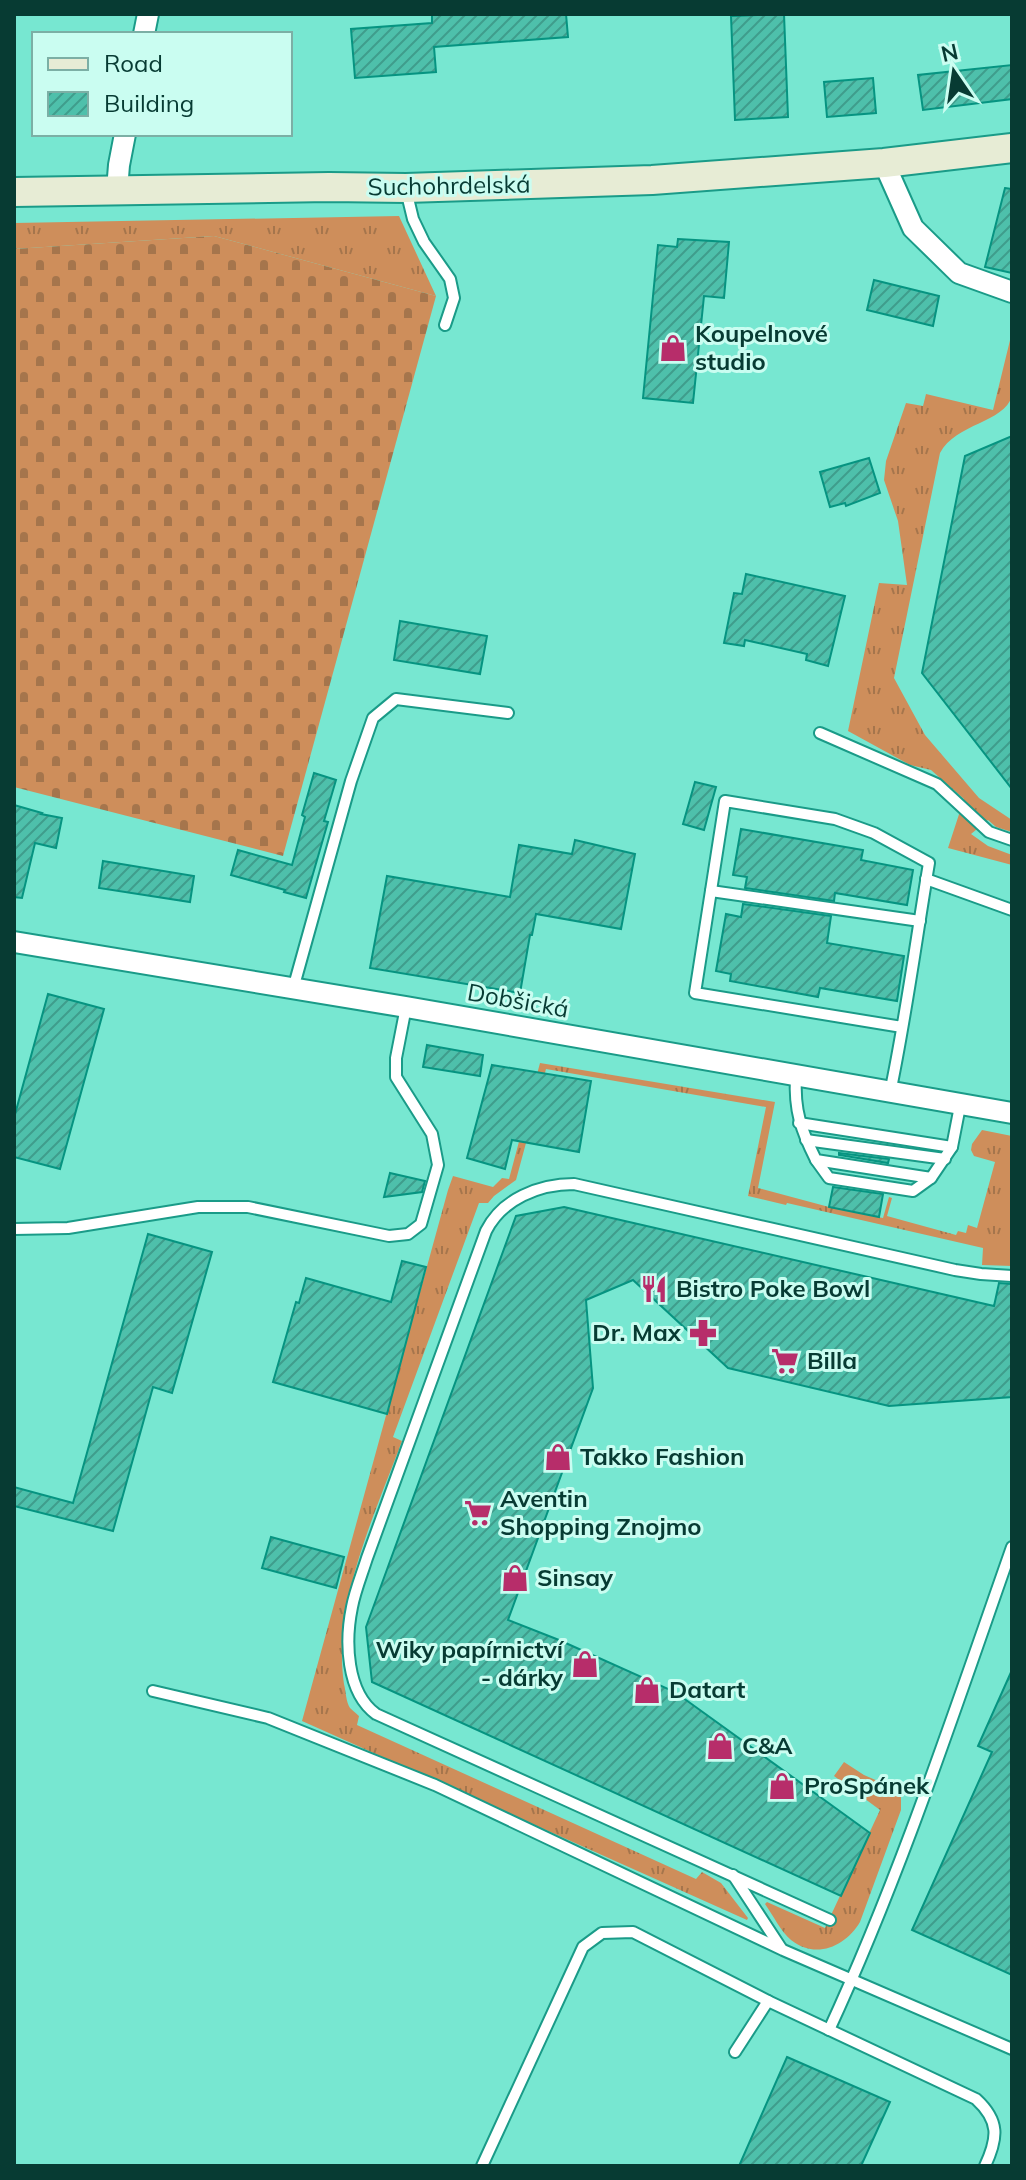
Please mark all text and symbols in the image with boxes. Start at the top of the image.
legend [32,32,292,136]
north arrow [914,32,994,112]
text: N [938,37,961,68]
text: Road [104,48,163,78]
text: Building [104,88,194,118]
street label: Suchohrdelská [367,169,531,201]
place label: Koupelnové studio [695,318,828,376]
shop icon: Koupelnové studio [658,333,688,363]
street label: Dobšická [465,976,571,1024]
place label: Bistro Poke Bowl [676,1273,870,1303]
restaurant icon: Bistro Poke Bowl [639,1274,669,1304]
place label: Dr. Max [592,1317,682,1347]
pharmacy icon: Dr. Max [688,1318,718,1348]
place label: Billa [807,1345,857,1375]
supermarket icon: Billa [770,1346,800,1376]
place label: Takko Fashion [580,1441,744,1471]
shop icon: Takko Fashion [543,1442,573,1472]
place label: Aventin Shopping Znojmo [500,1483,701,1541]
supermarket icon: Aventin Shopping Znojmo [463,1498,493,1528]
place label: Sinsay [537,1562,614,1592]
shop icon: Sinsay [500,1563,530,1593]
place label: Wiky papírnictví - dárky [376,1634,565,1692]
shop icon: Wiky papírnictví - dárky [570,1649,600,1679]
place label: Datart [669,1674,745,1704]
shop icon: Datart [632,1675,662,1705]
place label: C&A [742,1730,792,1760]
shop icon: C&A [705,1731,735,1761]
place label: ProSpánek [804,1770,930,1800]
shop icon: ProSpánek [767,1771,797,1801]

